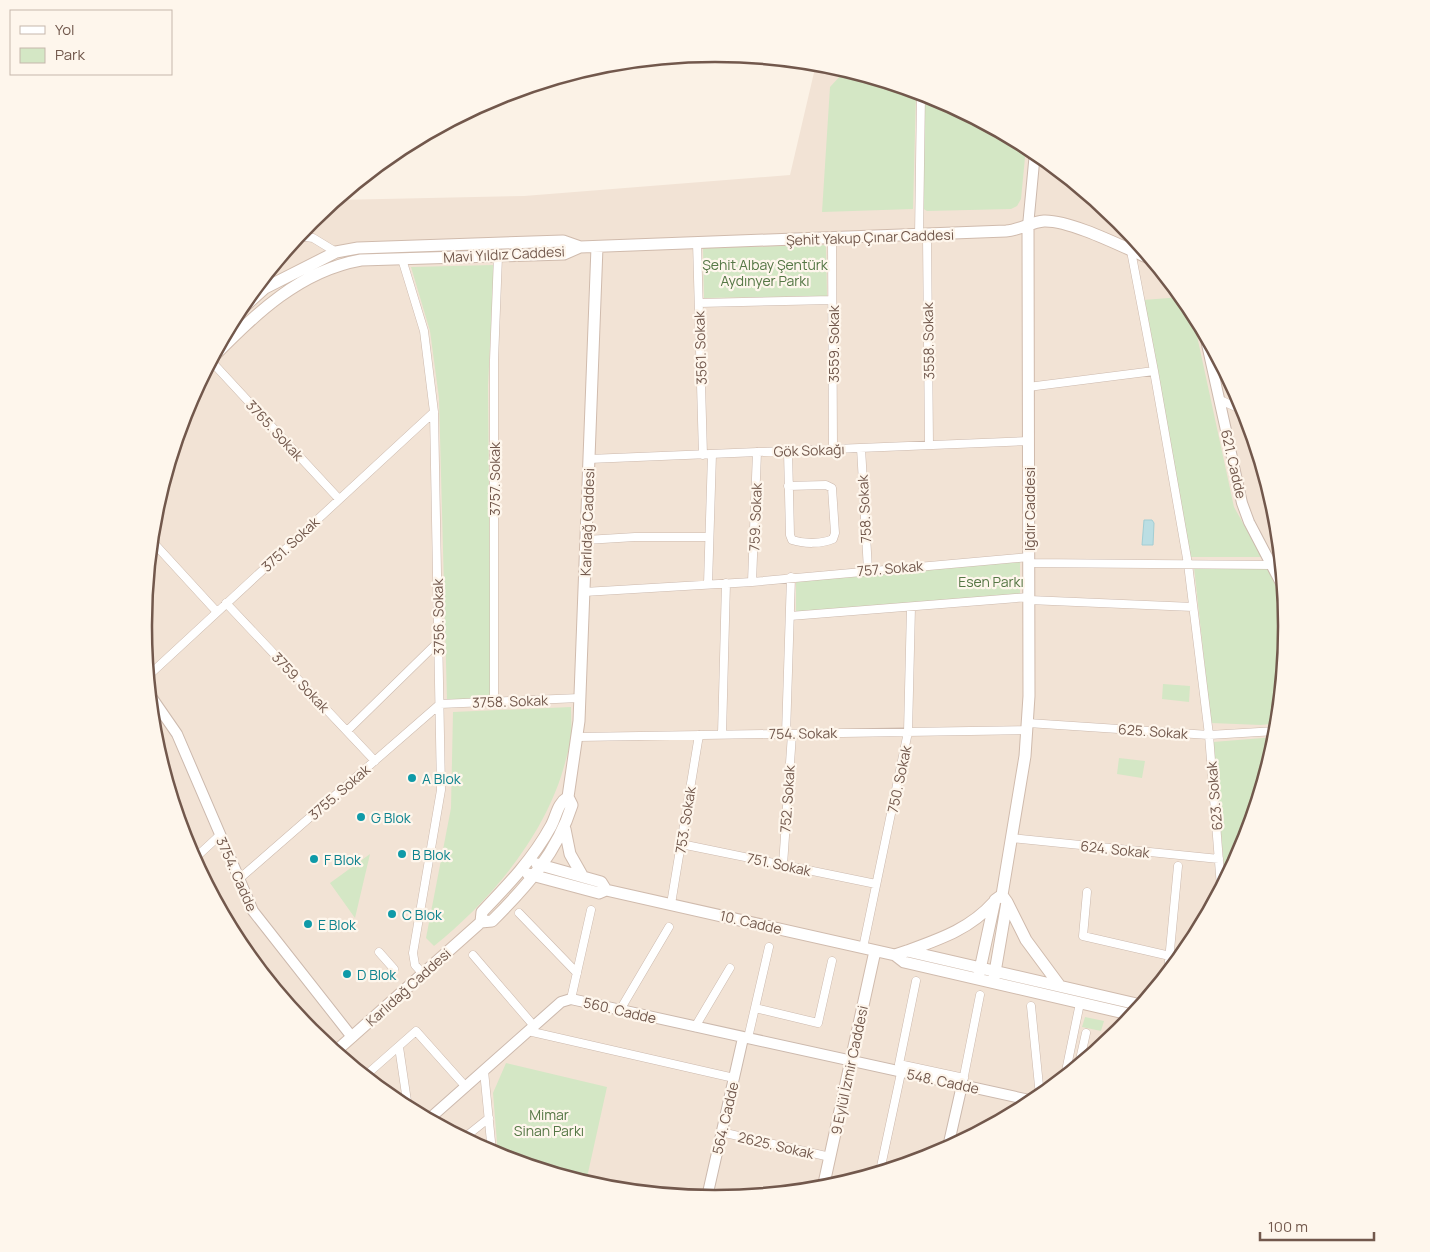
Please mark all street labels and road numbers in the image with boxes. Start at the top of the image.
street label: Şehit Yakup Çınar Caddesi [786,225,954,249]
street label: Mavi Yıldız Caddesi [443,241,565,267]
street label: 3558. Sokak [918,301,938,380]
street label: 3559. Sokak [824,304,843,383]
street label: 3561. Sokak [689,310,711,385]
street label: 3765. Sokak [242,396,309,465]
street label: 621. Cadde [1217,428,1251,500]
street label: Gök Sokağı [773,439,845,461]
street label: 3757. Sokak [485,441,504,516]
street label: Iğdır Caddesi [1020,467,1039,551]
street label: Karlıdağ Caddesi [576,468,598,576]
street label: 758. Sokak [853,473,875,544]
street label: 759. Sokak [744,481,766,552]
street label: 3751. Sokak [257,512,324,576]
street label: 757. Sokak [856,556,925,580]
street label: 3756. Sokak [428,578,448,655]
street label: 3759. Sokak [268,648,335,717]
street label: 3758. Sokak [472,690,549,712]
street label: 625. Sokak [1118,719,1189,743]
street label: 754. Sokak [769,723,838,743]
street label: 750. Sokak [883,742,916,815]
street label: 3755. Sokak [304,759,375,824]
street label: 623. Sokak [1201,760,1226,831]
street label: 752. Sokak [775,764,799,833]
street label: 753. Sokak [670,784,700,855]
street label: 3754. Cadde [212,834,262,914]
street label: 624. Sokak [1080,836,1151,862]
street label: 751. Sokak [745,848,814,880]
street label: 10. Cadde [718,906,784,938]
street label: Karlıdağ Caddesi [362,944,454,1030]
street label: 560. Cadde [582,992,658,1028]
street label: 9 Eylül İzmir Caddesi [826,1004,872,1136]
street label: 548. Cadde [905,1064,981,1098]
street label: 564. Cadde [707,1080,743,1156]
street label: 2625. Sokak [736,1127,817,1163]

